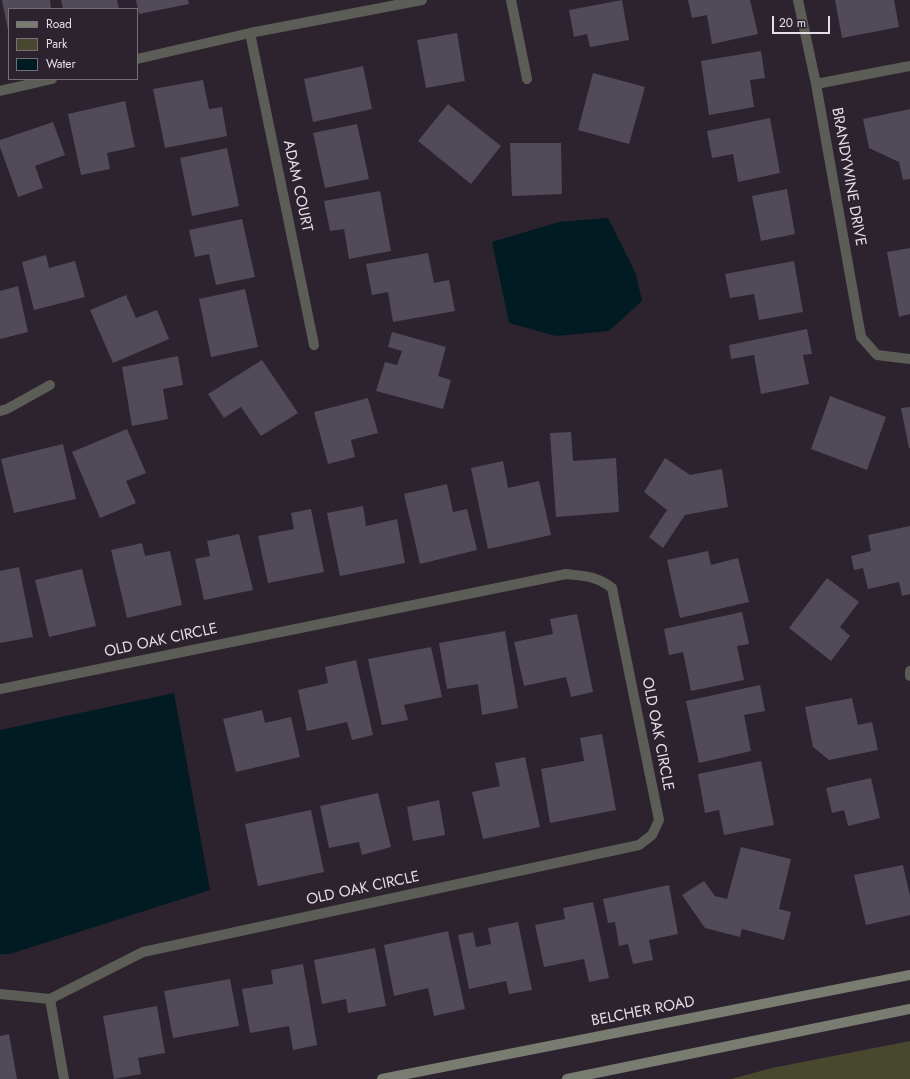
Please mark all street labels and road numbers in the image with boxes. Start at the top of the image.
street label: BRANDYWINE DRIVE [827,106,869,248]
street label: ADAM COURT [279,139,315,233]
street label: OLD OAK CIRCLE [103,620,219,662]
street label: OLD OAK CIRCLE [637,676,677,792]
street label: OLD OAK CIRCLE [305,868,421,910]
street label: BELCHER ROAD [590,993,696,1031]

